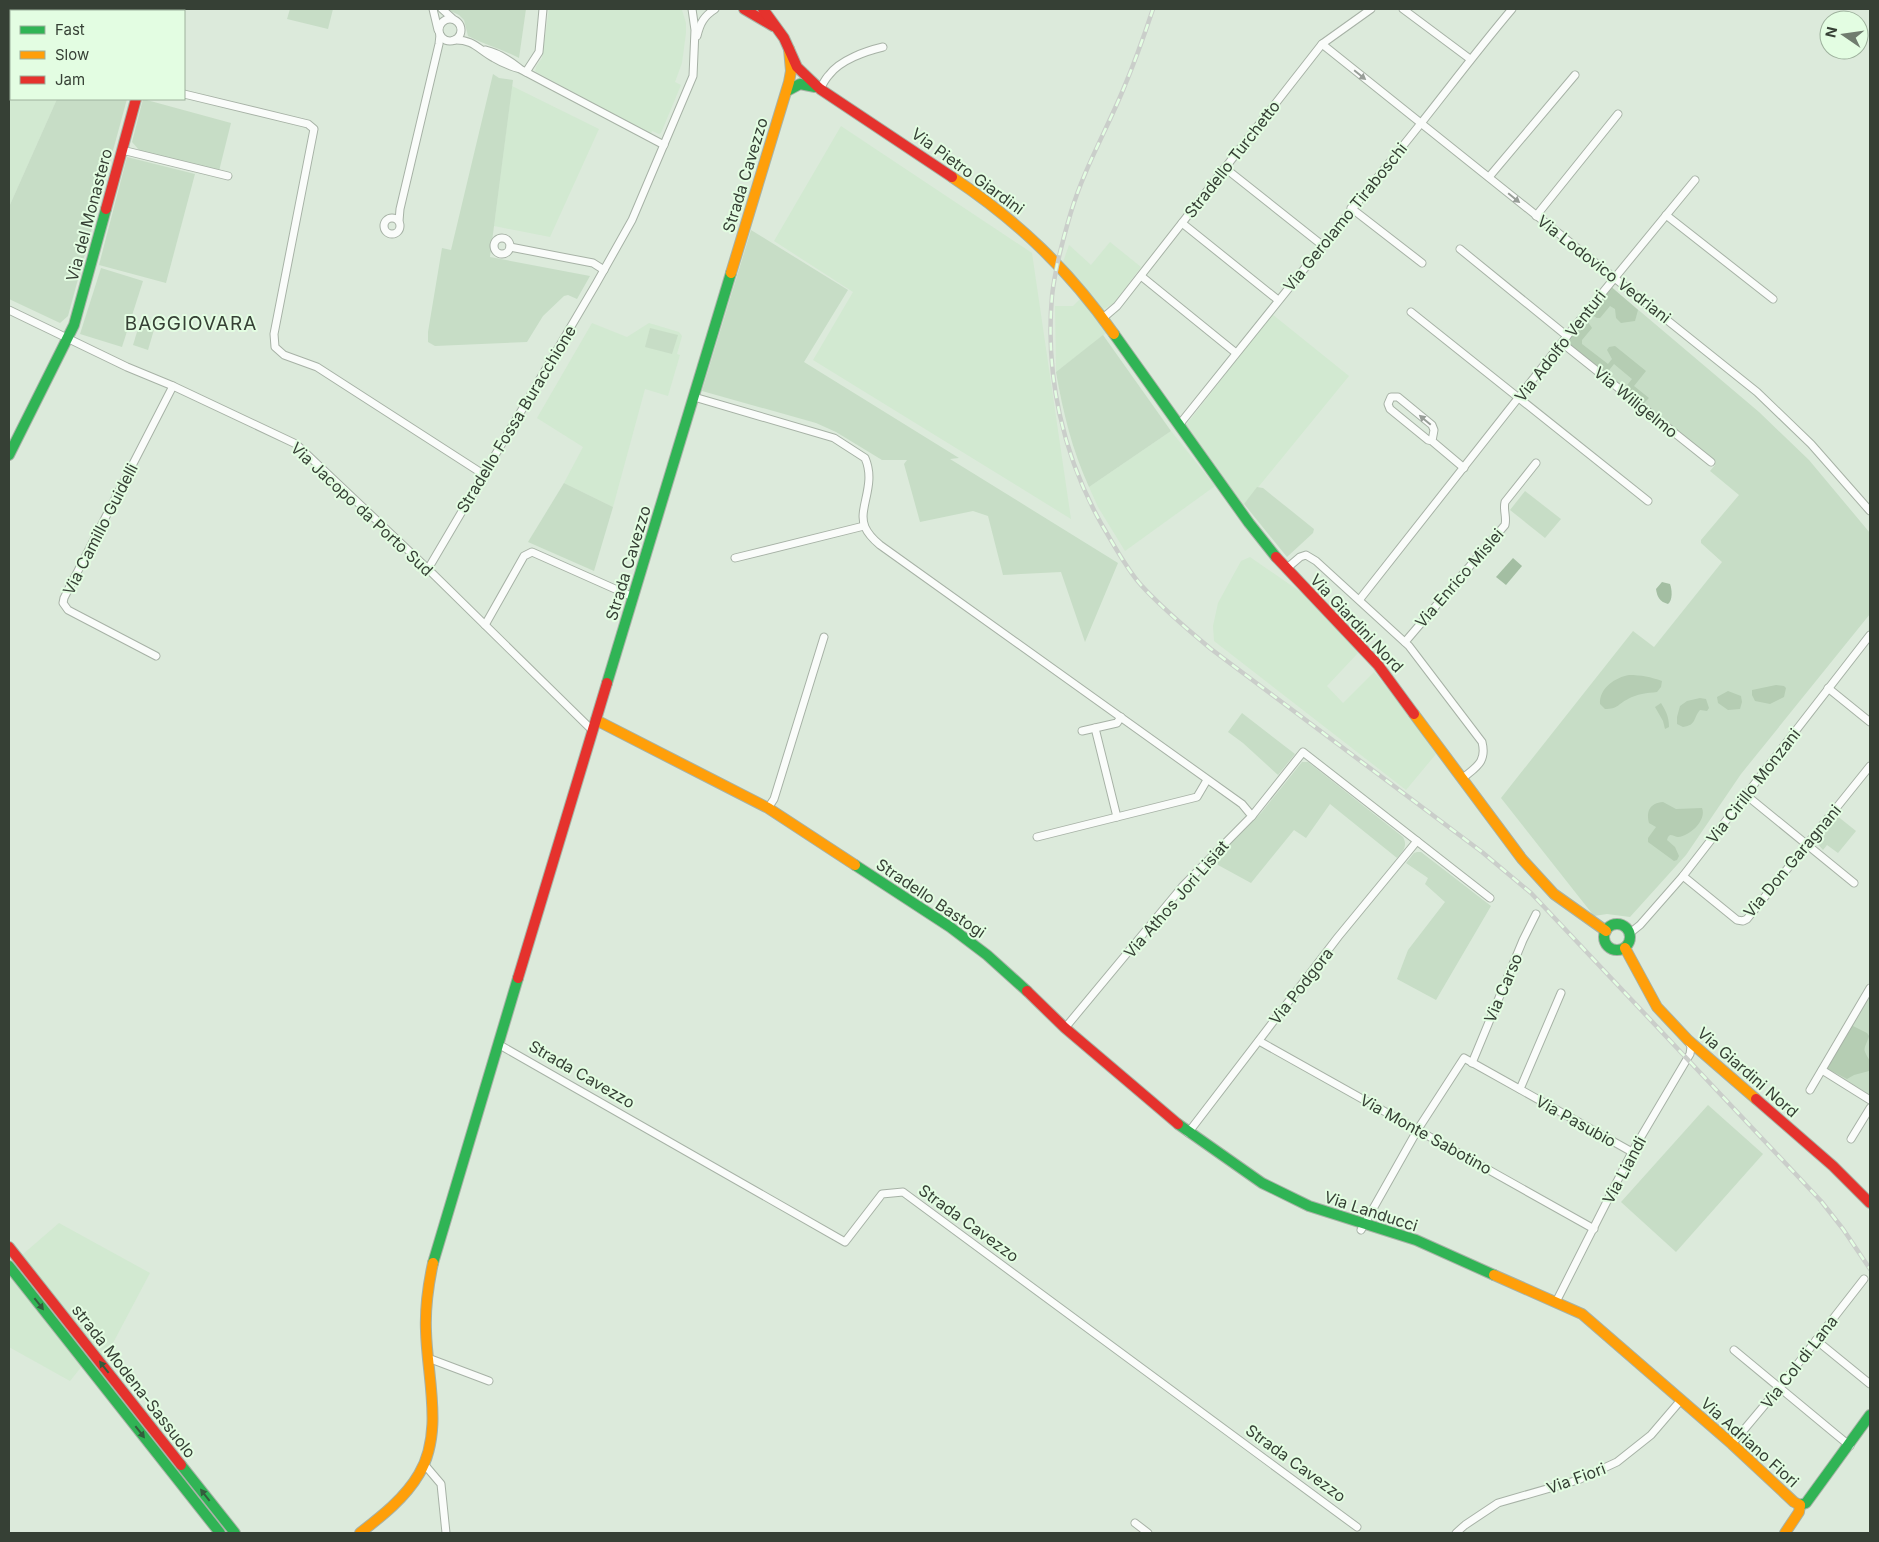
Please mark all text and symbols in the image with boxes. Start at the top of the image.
legend [10,10,185,100]
north arrow [1819,10,1869,60]
text: Fast [55,20,85,39]
text: N [1821,25,1840,39]
text: Slow [55,45,89,64]
one-way arrow [1353,69,1366,80]
text: Jam [55,70,85,89]
street label: Stradello Turchetto [1180,96,1284,222]
street label: Strada Cavezzo [718,115,772,235]
street label: Via Pietro Giardini [908,123,1028,219]
street label: Via Gerolamo Tiraboschi [1279,139,1411,295]
street label: Via del Monastero [62,146,116,284]
one-way arrow [1508,193,1521,204]
street label: Via Lodovico Vedriani [1533,211,1675,327]
street label: Via Adolfo Venturi [1510,286,1610,406]
district label: BAGGIOVARA [125,312,257,335]
street label: Stradello Fossa Buracchione [452,322,580,516]
street label: Via Wiligelmo [1590,362,1682,442]
one-way arrow [1419,414,1432,425]
street label: Via Jacopo da Porto Sud [287,438,437,580]
street label: Via Camillo Guidelli [58,460,142,598]
street label: Strada Cavezzo [601,503,655,623]
street label: Via Enrico Mislei [1411,524,1507,632]
street label: Via Giardini Nord [1306,569,1408,677]
street label: Via Cirillo Monzani [1702,724,1804,848]
street label: Via Don Garagnani [1739,801,1845,921]
street label: Via Athos Jori Lisiat [1120,836,1232,962]
street label: Stradello Bastogi [872,854,990,942]
street label: Via Podgora [1265,943,1337,1029]
street label: Via Carso [1480,950,1526,1026]
street label: Via Giardini Nord [1693,1023,1803,1121]
street label: Strada Cavezzo [525,1036,639,1112]
street label: Via Monte Sabotino [1357,1089,1495,1179]
street label: Via Pasubio [1532,1091,1620,1151]
street label: Via Liandi [1598,1133,1650,1207]
street label: Strada Cavezzo [915,1180,1023,1266]
street label: Via Landucci [1322,1186,1420,1236]
one-way arrow [34,1297,44,1311]
street label: strada Modena-Sassuolo [68,1300,200,1462]
street label: Via Col di Lana [1756,1311,1842,1413]
one-way arrow [99,1361,109,1374]
street label: Via Adriano Fiori [1697,1393,1803,1491]
street label: Strada Cavezzo [1242,1420,1350,1506]
one-way arrow [134,1425,145,1438]
street label: Via Fiori [1544,1458,1608,1498]
one-way arrow [199,1489,210,1502]

